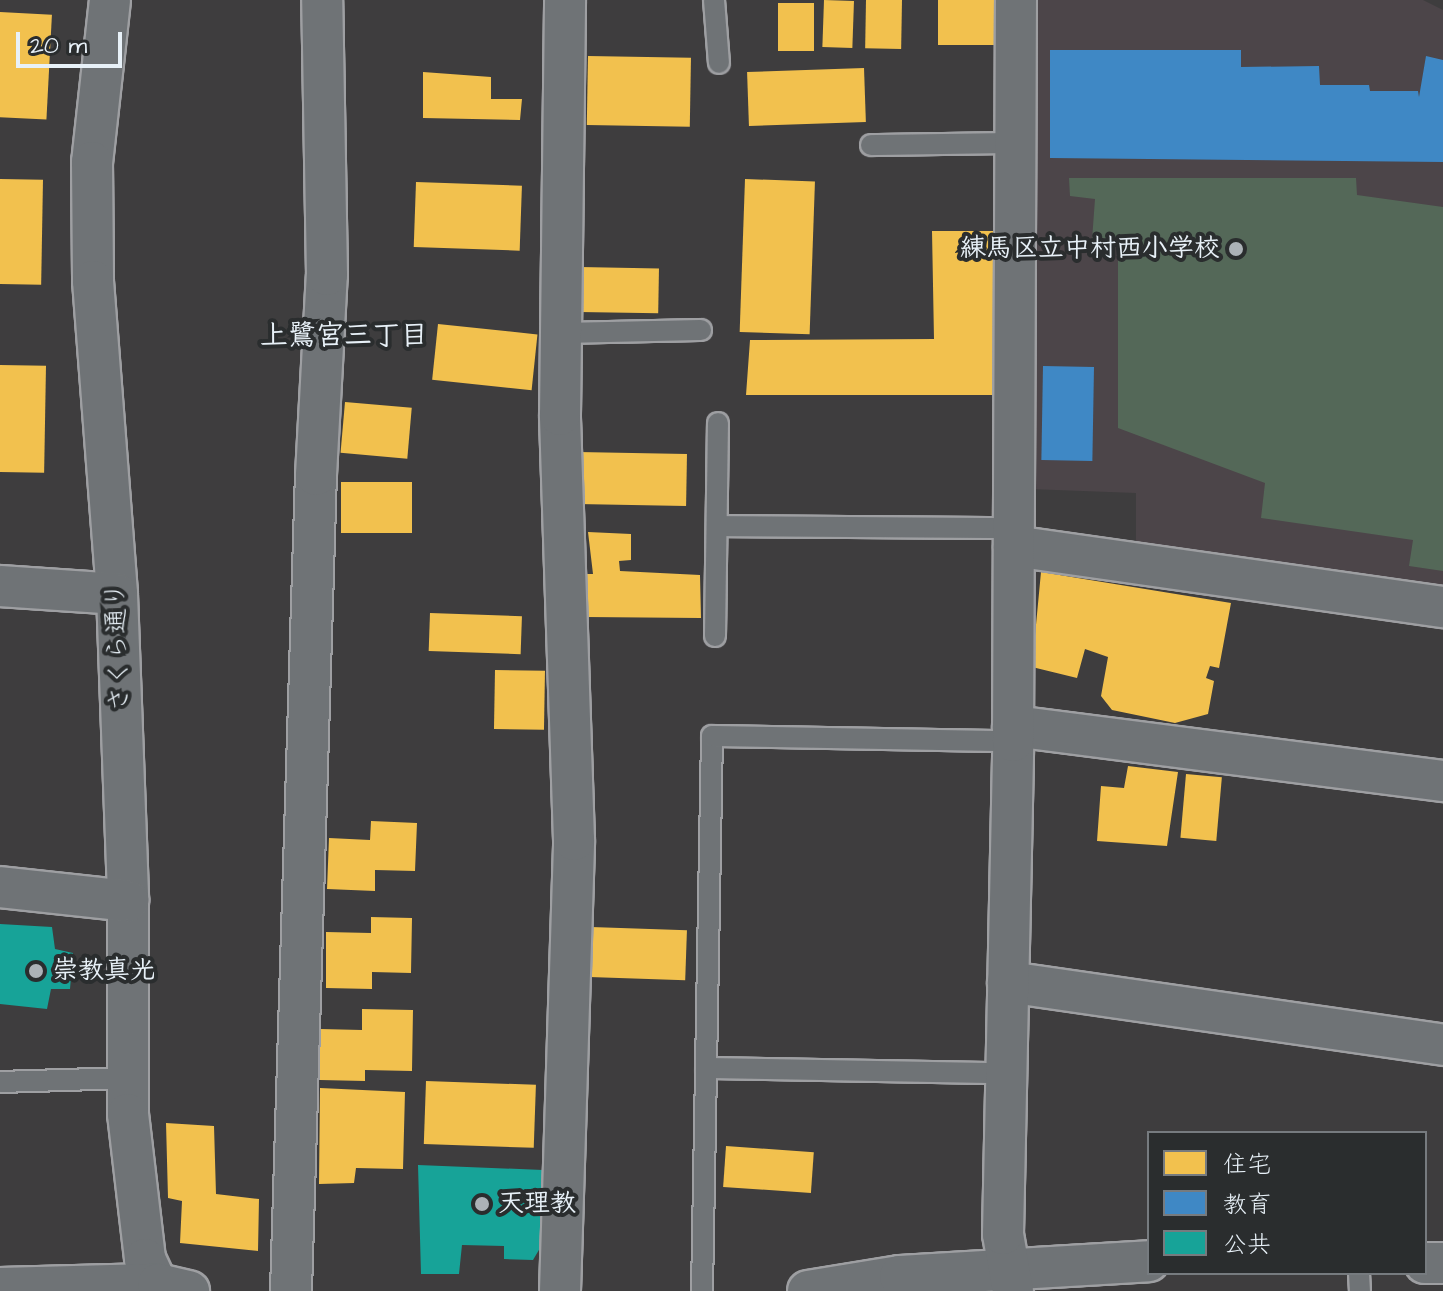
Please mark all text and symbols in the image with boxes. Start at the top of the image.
scale bar [20,16,126,66]
text: 20 m [30,29,87,63]
place label: 練馬区立中村西小学校 [960,233,1220,265]
marker: 練馬区立中村西小学校 [1227,240,1245,258]
district label: 上鷺宮三丁目 [260,319,428,353]
street label: さくら通り [100,581,136,713]
place label: 崇教真光 [52,955,156,987]
marker: 崇教真光 [27,962,45,980]
legend [1147,1131,1427,1275]
text: 住宅 [1223,1148,1271,1182]
place label: 天理教 [498,1188,576,1220]
text: 教育 [1223,1188,1271,1222]
marker: 天理教 [473,1195,491,1213]
text: 公共 [1223,1228,1271,1262]

